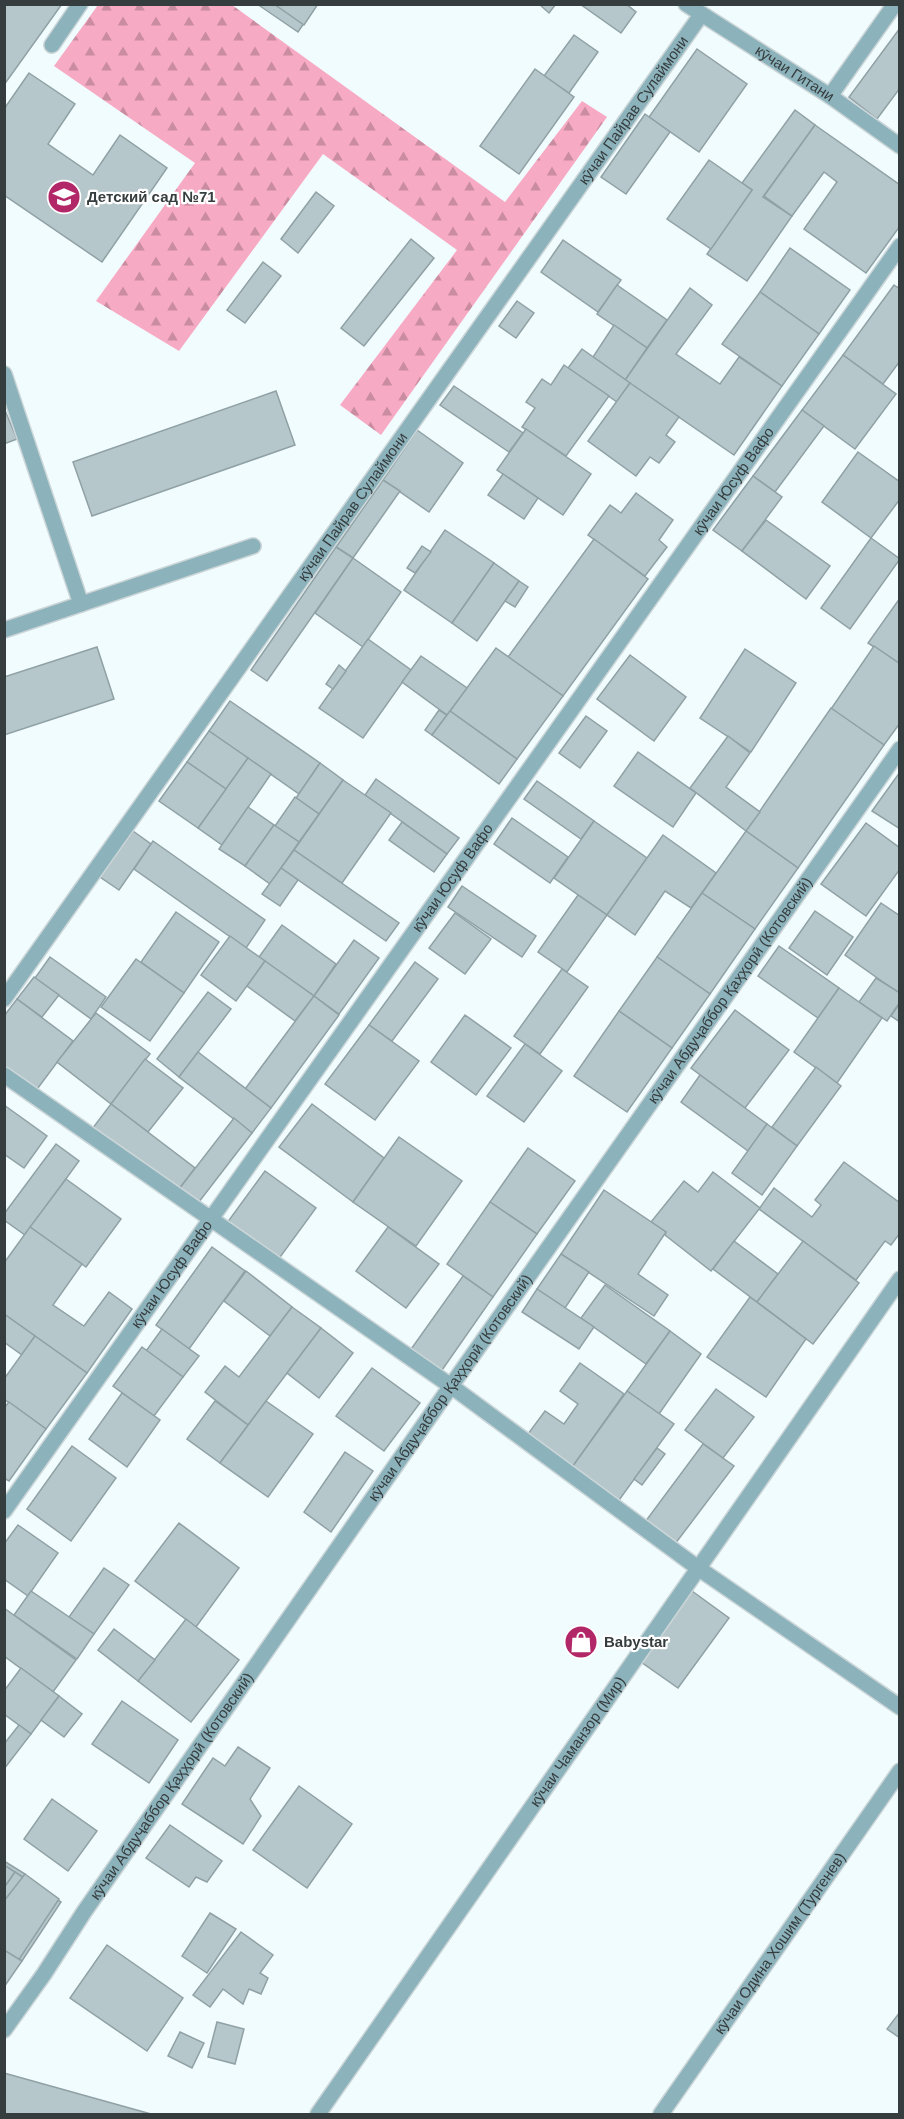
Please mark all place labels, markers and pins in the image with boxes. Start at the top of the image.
school or university icon: Детский сад №71 [46,179,82,215]
place label: Детский сад №71 [87,188,216,205]
shop icon: Babystar [563,1624,599,1660]
place label: Babystar [604,1633,668,1650]

